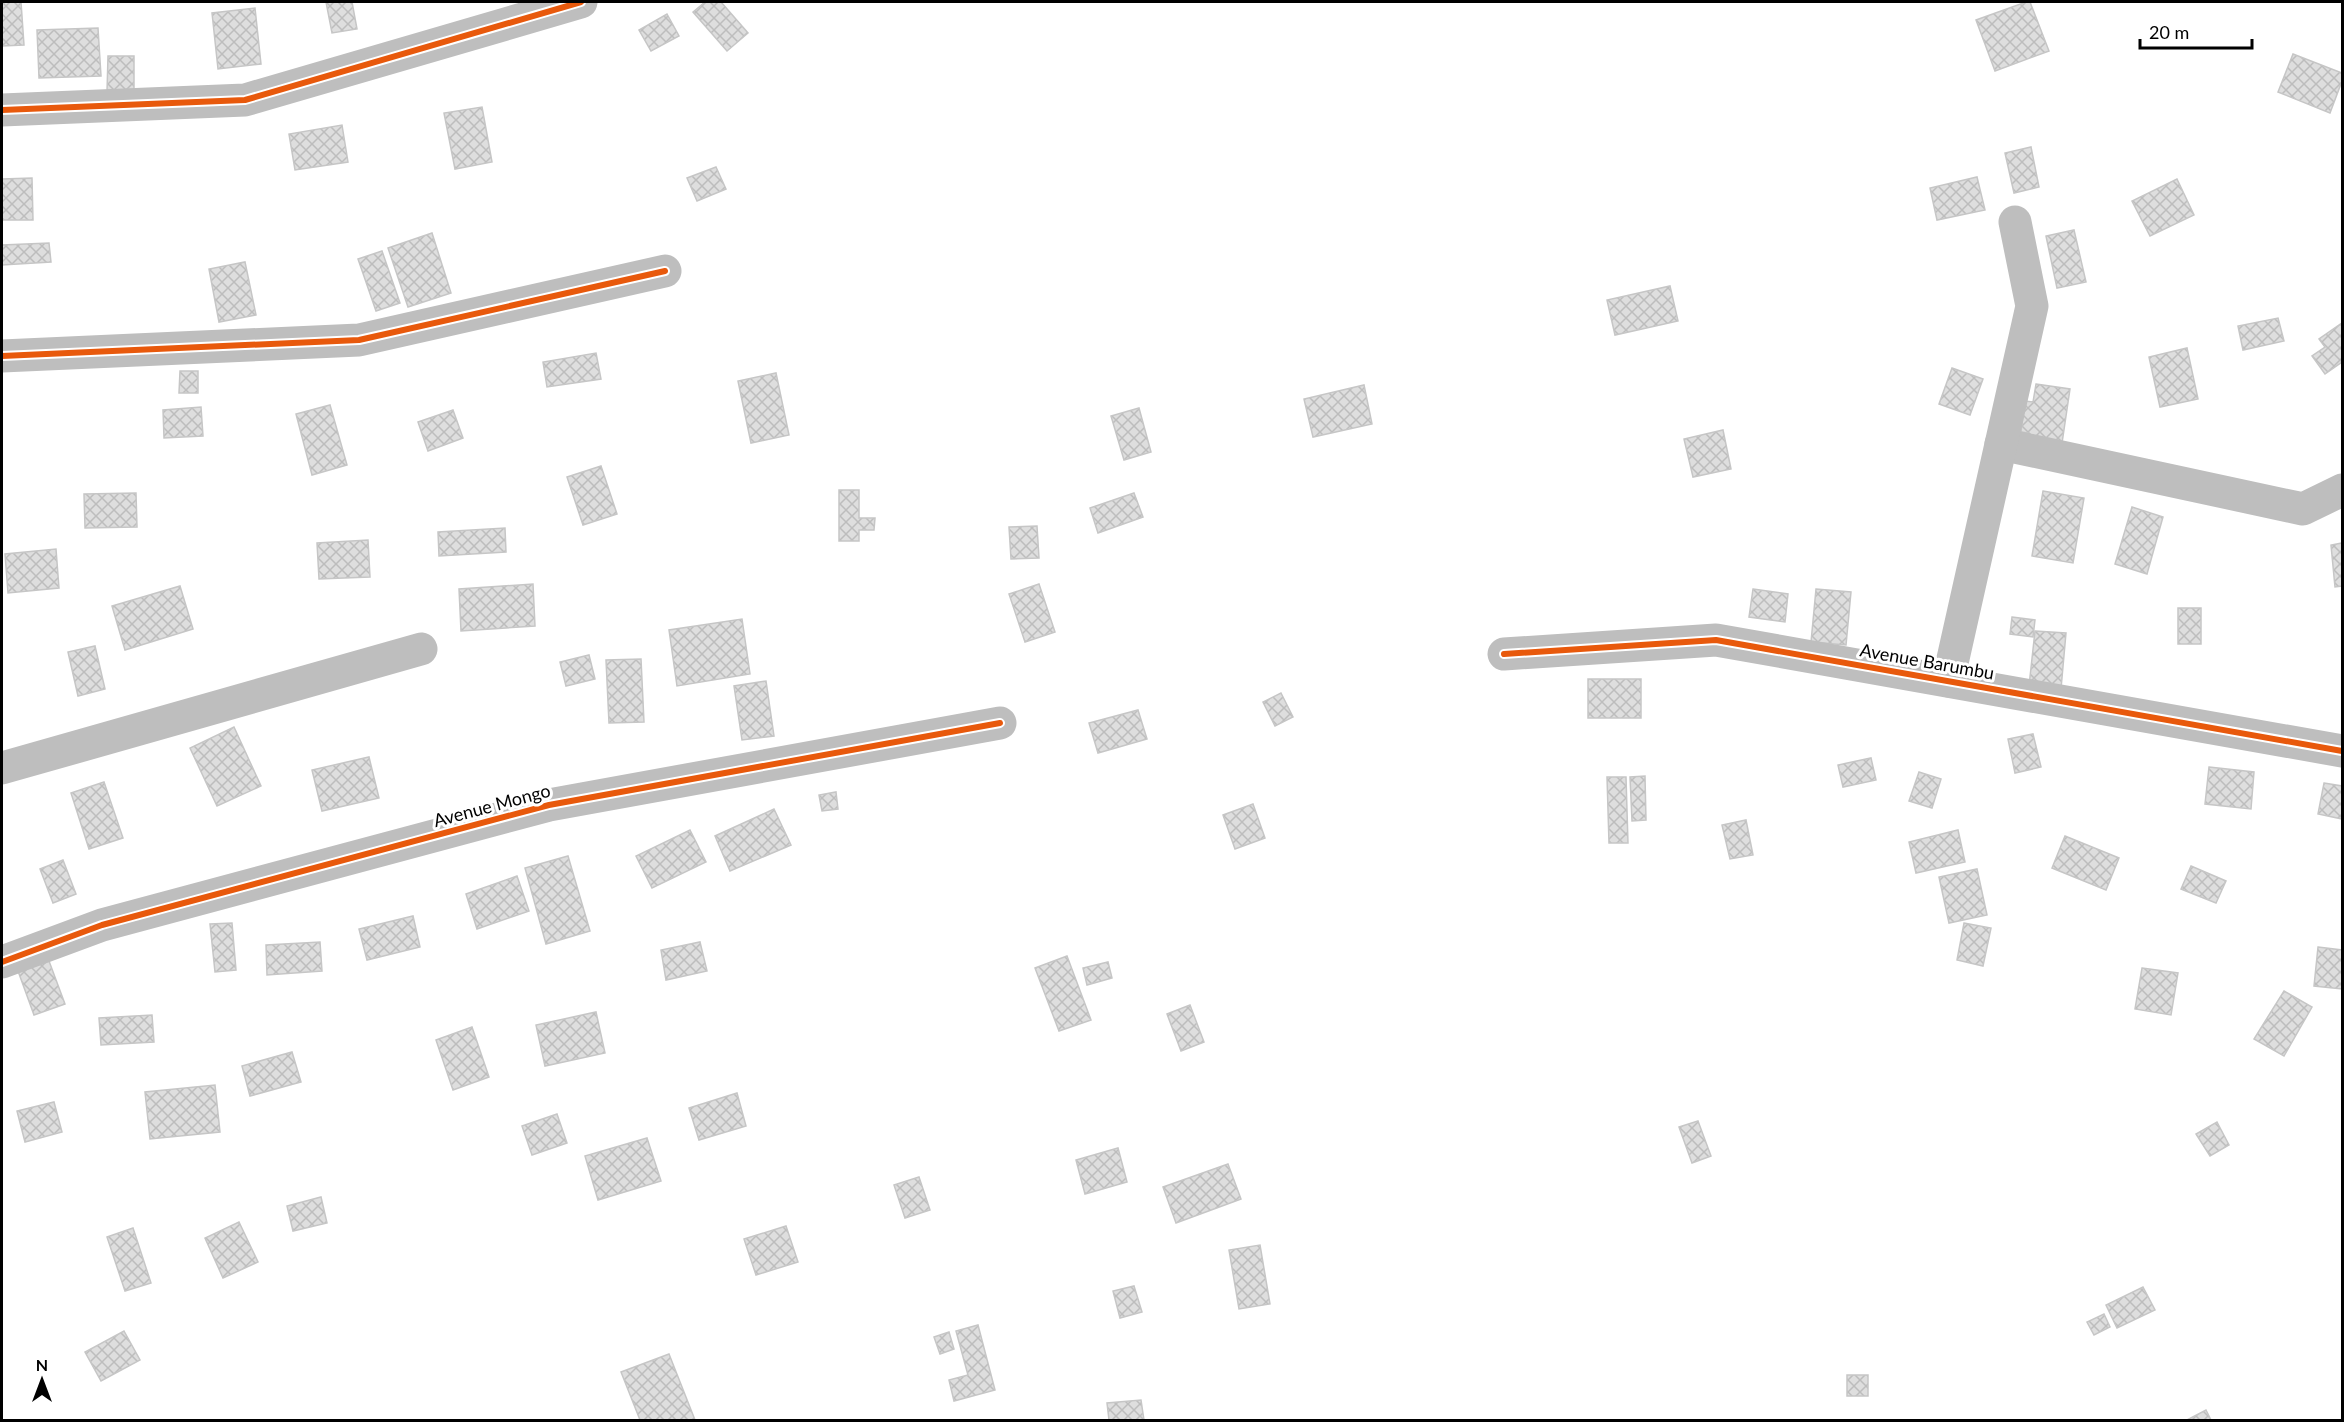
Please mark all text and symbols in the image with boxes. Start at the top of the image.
scale bar [2140,12,2252,50]
text: 20 m [2149,21,2189,43]
street label: Avenue Barumbu [1858,638,1996,684]
street label: Avenue Mongo [431,779,553,831]
north arrow [12,1350,72,1410]
text: N [36,1355,48,1374]

